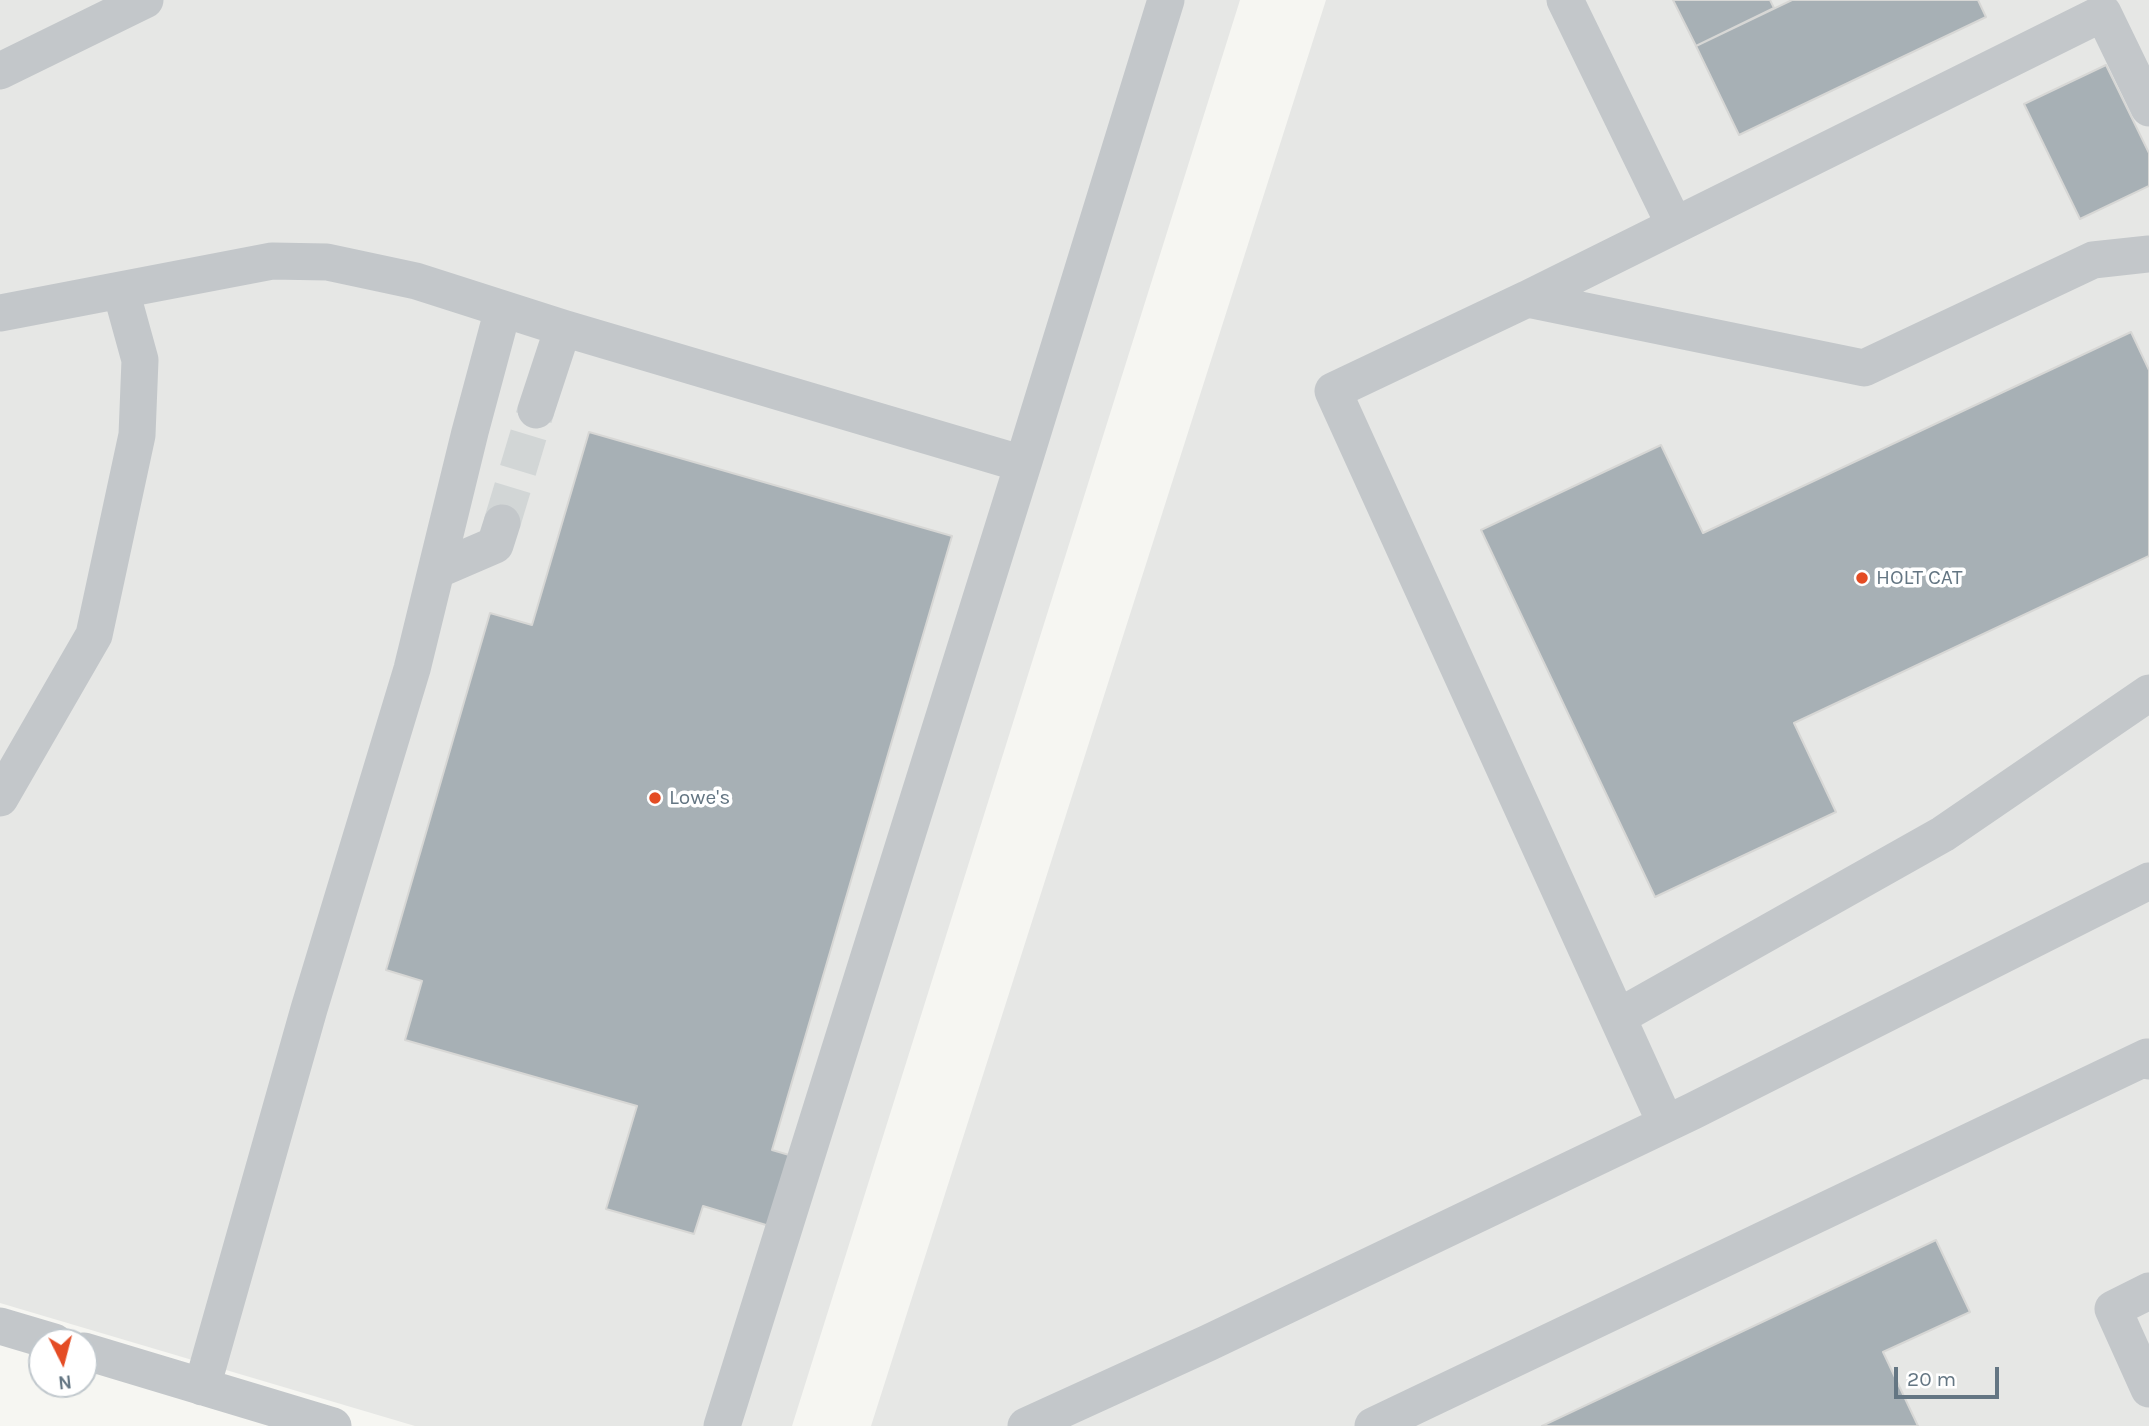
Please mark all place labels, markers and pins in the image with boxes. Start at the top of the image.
place label: HOLT CAT [1876,565,1962,591]
marker: HOLT CAT [1854,570,1870,586]
place label: Lowe's [669,785,730,811]
marker: Lowe's [647,790,663,806]

